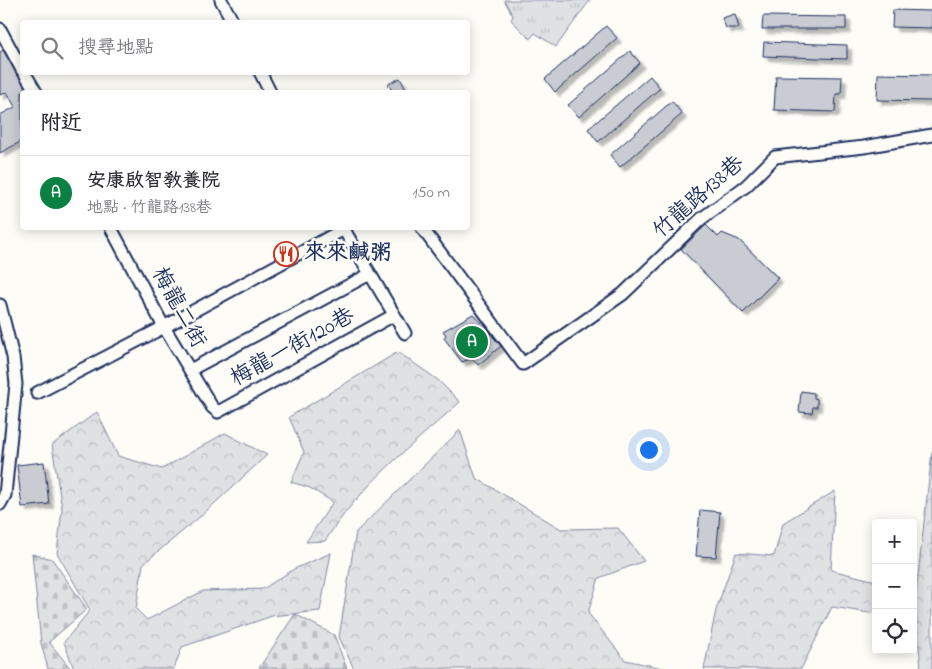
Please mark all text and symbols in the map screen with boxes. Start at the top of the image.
search box [20,20,470,75]
icon: search [38,34,66,62]
text: 搜尋地點 [78,35,154,62]
text: 附近 [40,109,82,139]
street label: 竹龍路138巷 [646,149,752,247]
text: 安康啟智教養院 [87,168,220,195]
text: A [51,181,61,205]
text: 150 m [412,181,450,205]
text: 地點 · 竹龍路138巷 [87,196,212,220]
place label: 來來鹹粥 [304,238,392,270]
restaurant icon: 來來鹹粥 [273,241,299,267]
street label: 梅龍二街 [143,262,213,354]
street label: 梅龍一街120巷 [225,301,361,395]
pin: A [456,323,488,361]
your location [636,437,662,463]
map controls [872,519,917,654]
button: + [872,519,917,564]
button: − [872,564,917,609]
button: locate [872,609,917,654]

